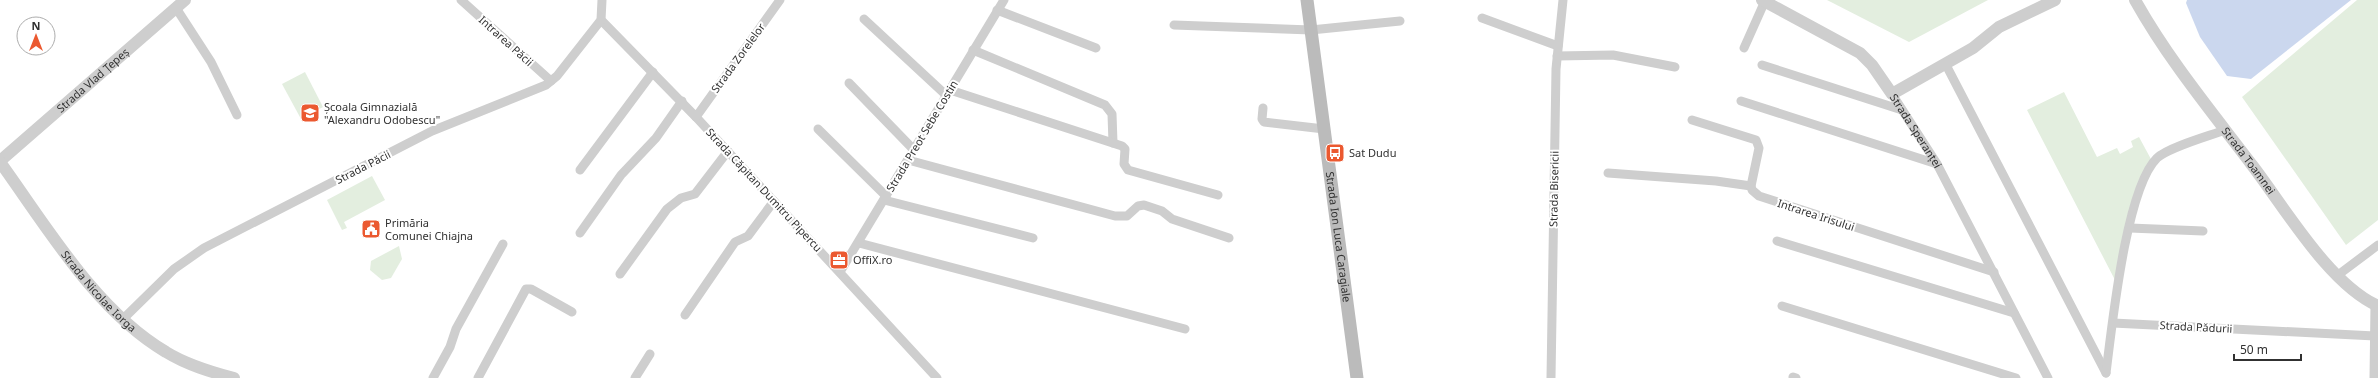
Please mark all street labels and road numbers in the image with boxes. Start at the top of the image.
street label: Intrarea Păcii [476,12,537,69]
street label: Strada Zorelelor [707,19,768,96]
street label: Strada Vlad Țepeș [53,44,132,116]
street label: Strada Preot Sebe Costin [882,77,961,194]
street label: Strada Speranței [1887,91,1946,170]
street label: Strada Toamnei [2219,124,2279,197]
street label: Strada Căpitan Dumitru Pipercu [703,125,826,255]
street label: Strada Păcii [333,146,393,187]
street label: Strada Bisericii [1545,151,1562,227]
street label: Strada Ion Luca Caragiale [1323,171,1355,303]
street label: Intrarea Irisului [1776,195,1857,234]
street label: Strada Nicolae Iorga [58,247,140,335]
street label: Strada Pădurii [2159,317,2233,336]

